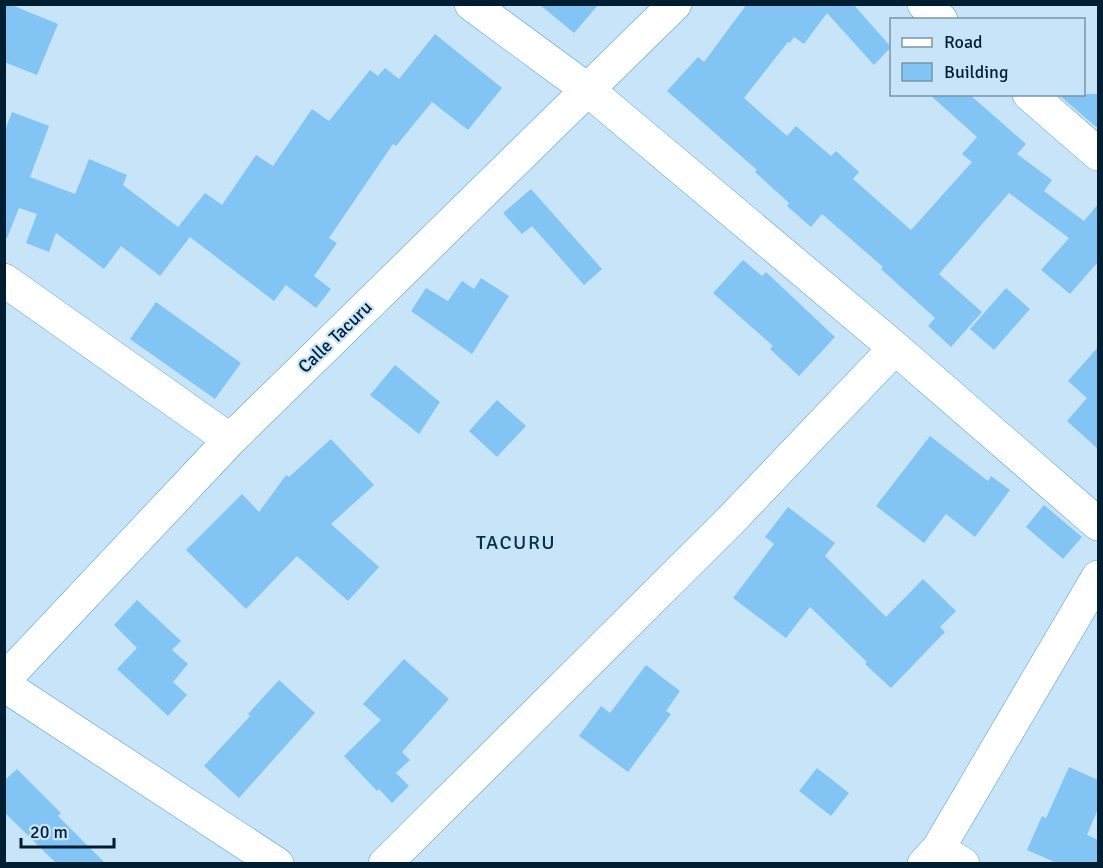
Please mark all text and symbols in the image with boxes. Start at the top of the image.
legend [890,18,1085,96]
text: Road [944,31,983,53]
text: Building [944,61,1008,83]
street label: Calle Tacuru [293,296,377,378]
district label: TACURU [476,530,556,555]
scale bar [21,811,114,849]
text: 20 m [30,821,68,843]

